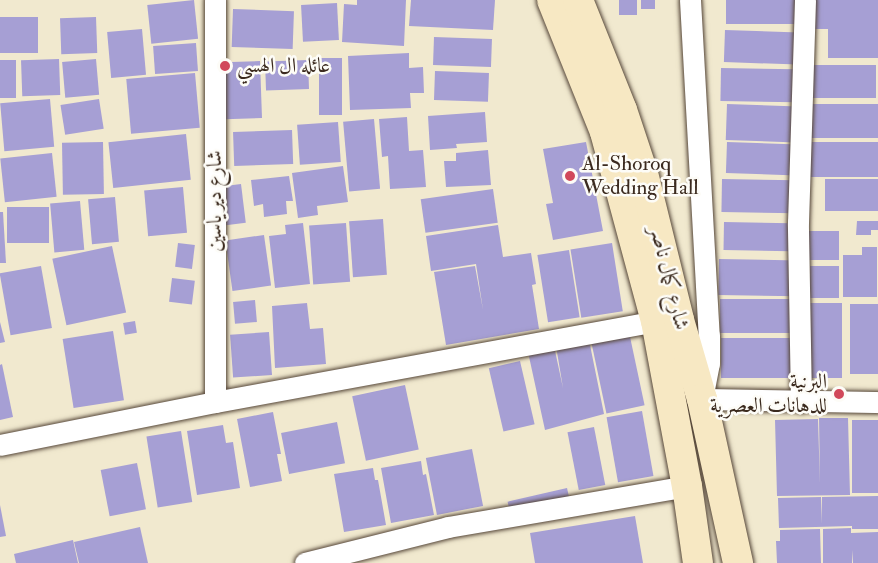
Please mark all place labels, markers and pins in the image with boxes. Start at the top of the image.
place label: عائله ال الهسي [237,53,330,79]
marker: عائله ال الهسي [218,59,232,73]
place label: Al-Shoroq Wedding Hall [582,151,699,201]
marker: Al-Shoroq Wedding Hall [563,169,577,183]
place label: البرنية للدهانات العصرية [710,369,827,419]
marker: البرنية للدهانات العصرية [832,387,846,401]

